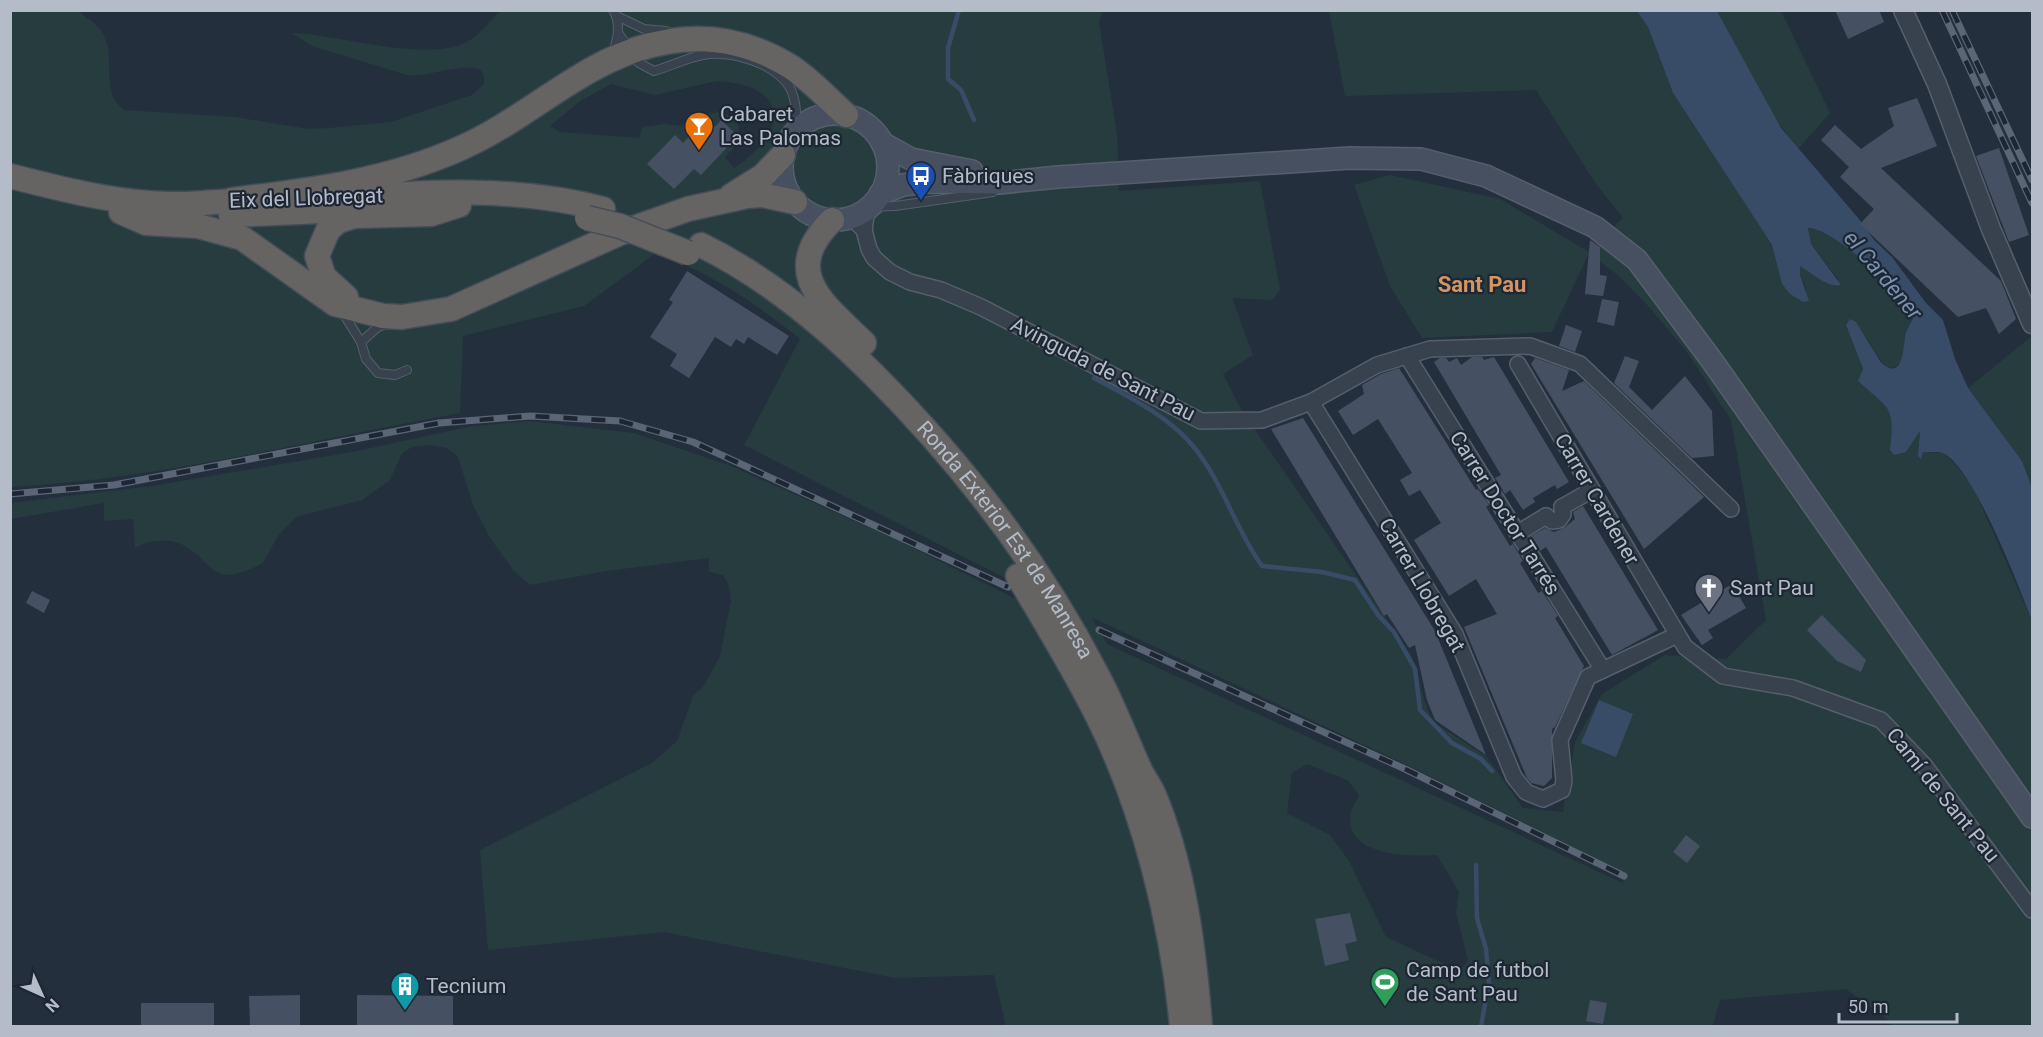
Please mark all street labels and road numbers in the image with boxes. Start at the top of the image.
street label: Eix del Llobregat [228,183,384,213]
street label: Avinguda de Sant Pau [1007,312,1199,426]
street label: Ronda Exterior Est de Manresa [912,416,1098,663]
street label: Carrer Doctor Tarrés [1445,427,1565,599]
street label: Carrer Cardener [1550,429,1644,569]
street label: Carrer Llobregat [1374,514,1470,656]
street label: Camí de Sant Pau [1881,723,2005,867]

